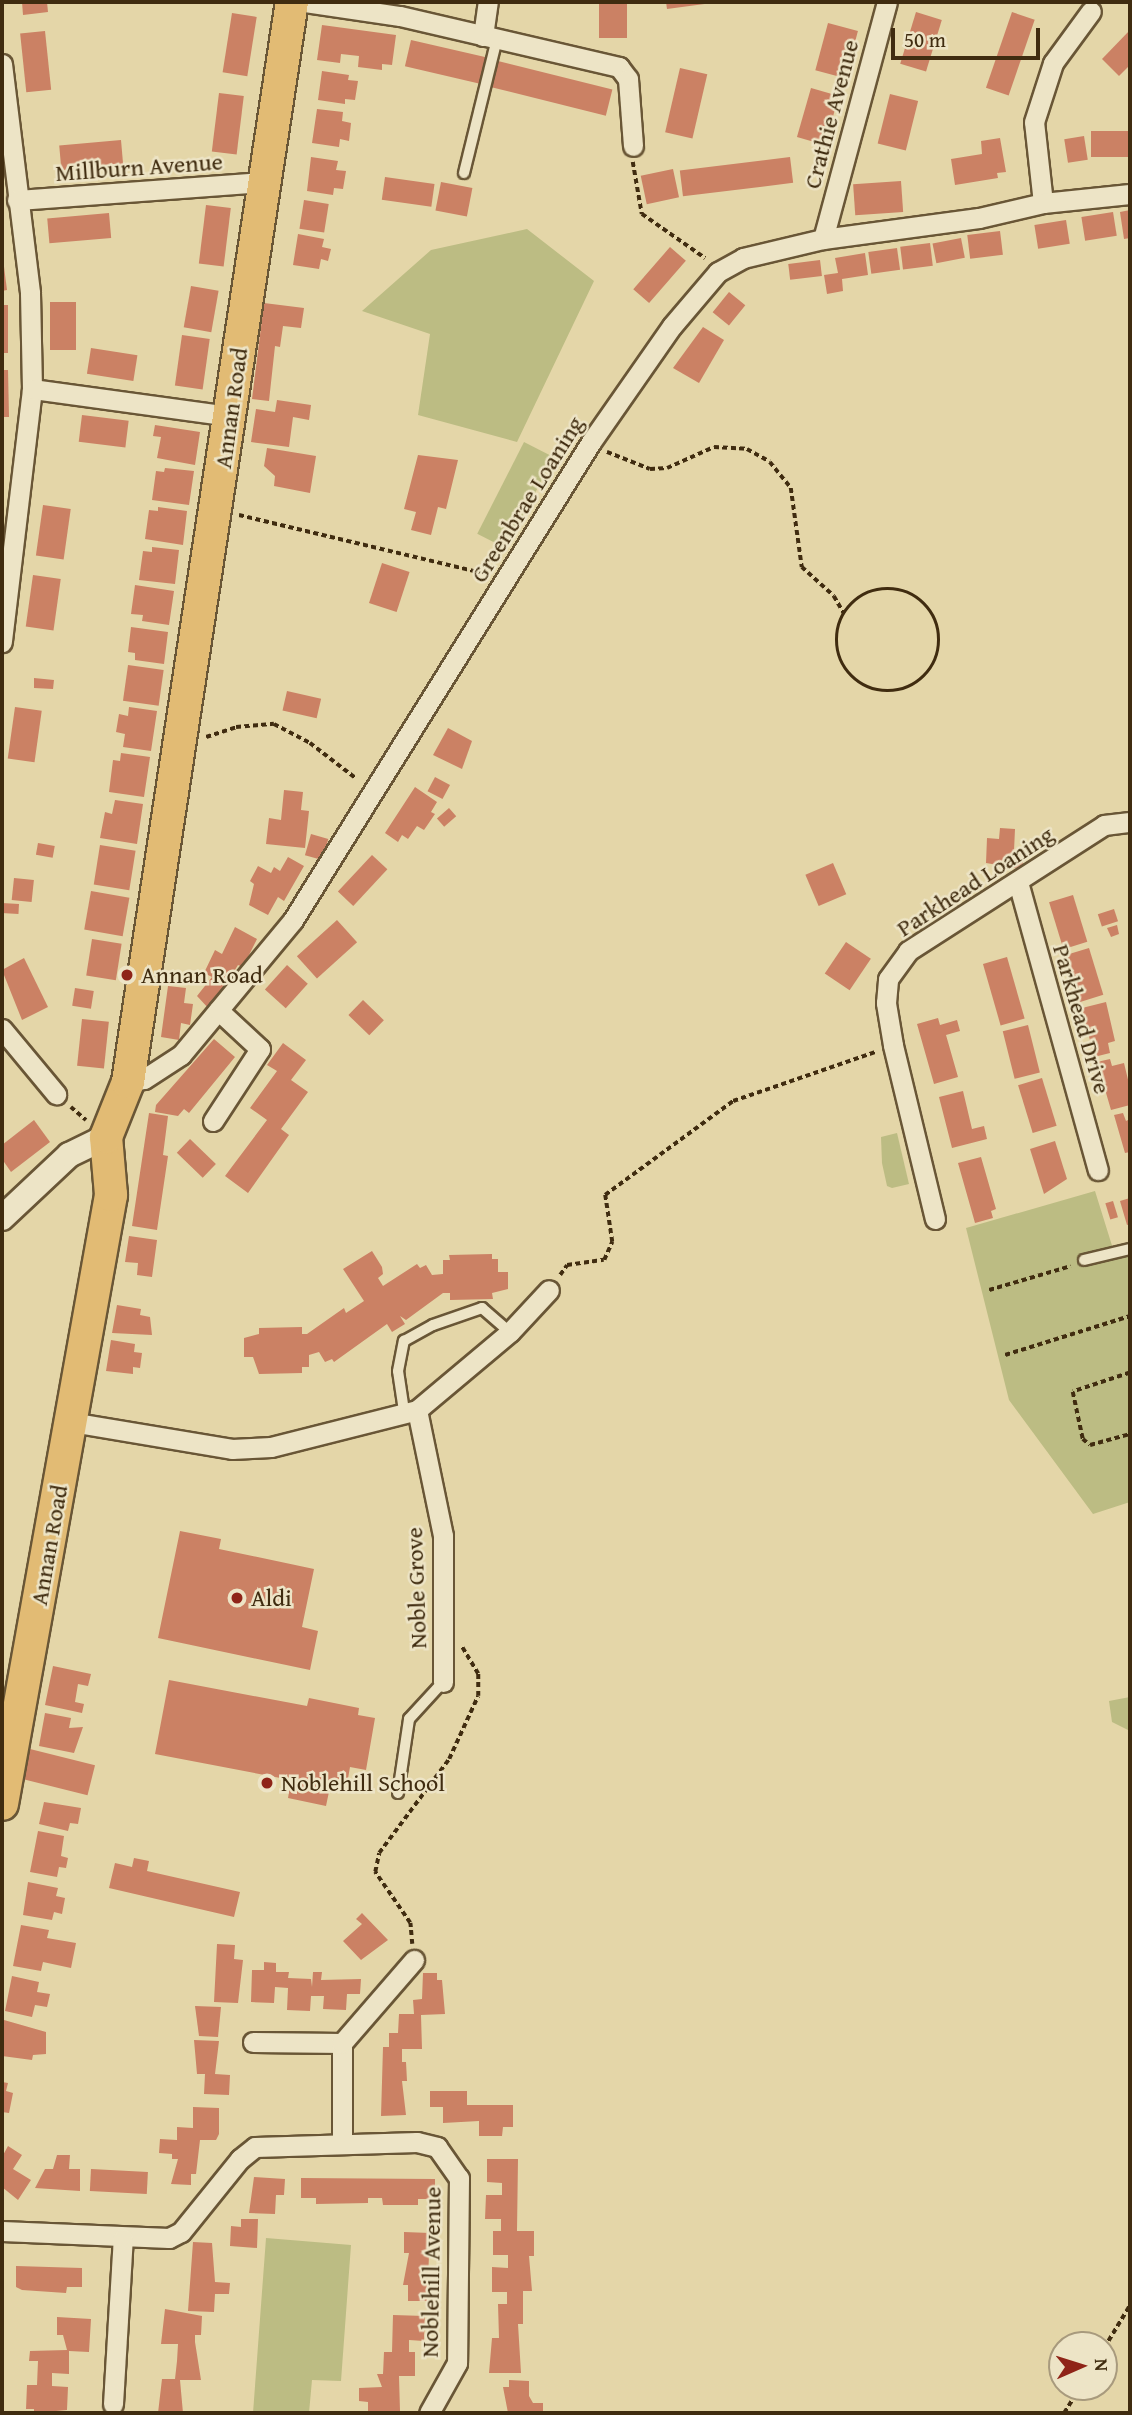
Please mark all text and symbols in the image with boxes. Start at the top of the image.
scale bar [894,14,1043,58]
text: 50 m [904,24,946,55]
street label: Crathie Avenue [797,36,865,192]
street label: Millburn Avenue [54,147,224,187]
street label: Annan Road [208,346,254,470]
street label: Greenbrae Loaning [464,411,590,587]
street label: Parkhead Loaning [891,820,1059,942]
street label: Parkhead Drive [1047,941,1117,1097]
place label: Annan Road [141,961,263,989]
marker: Annan Road [119,967,135,983]
street label: Annan Road [24,1483,74,1607]
street label: Noble Grove [399,1527,433,1649]
place label: Aldi [251,1584,292,1612]
marker: Aldi [229,1590,245,1606]
place label: Noblehill School [281,1769,445,1797]
marker: Noblehill School [259,1775,275,1791]
street label: Noblehill Avenue [415,2186,447,2358]
north arrow [1048,2331,1118,2401]
text: N [1088,2358,1116,2372]

